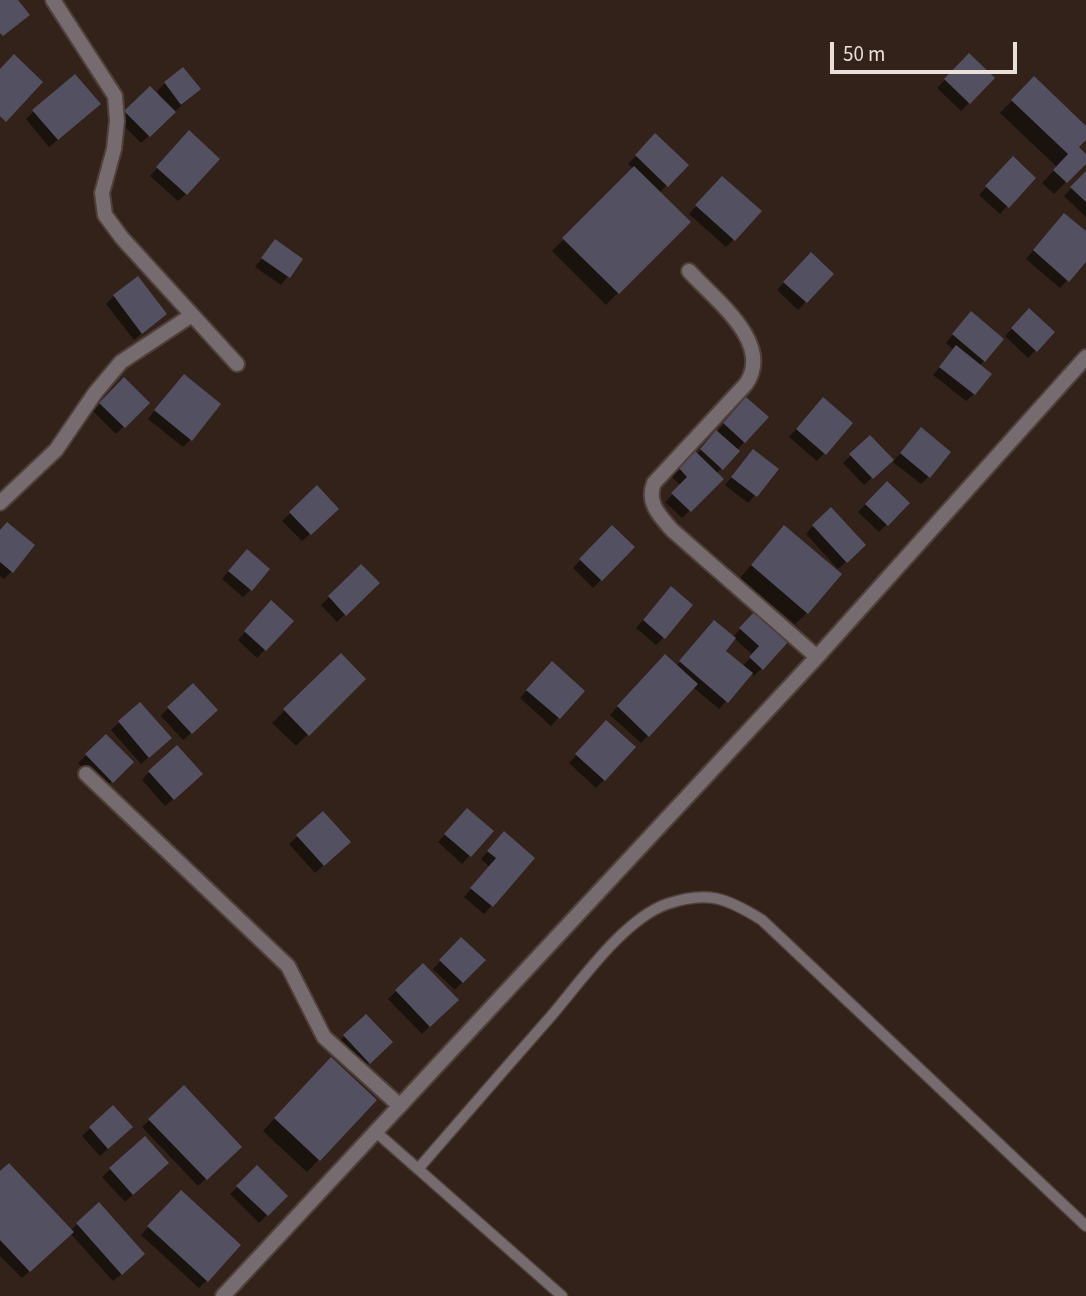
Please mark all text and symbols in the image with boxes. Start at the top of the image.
scale bar [834,28,1021,72]
text: 50 m [843,39,885,69]

